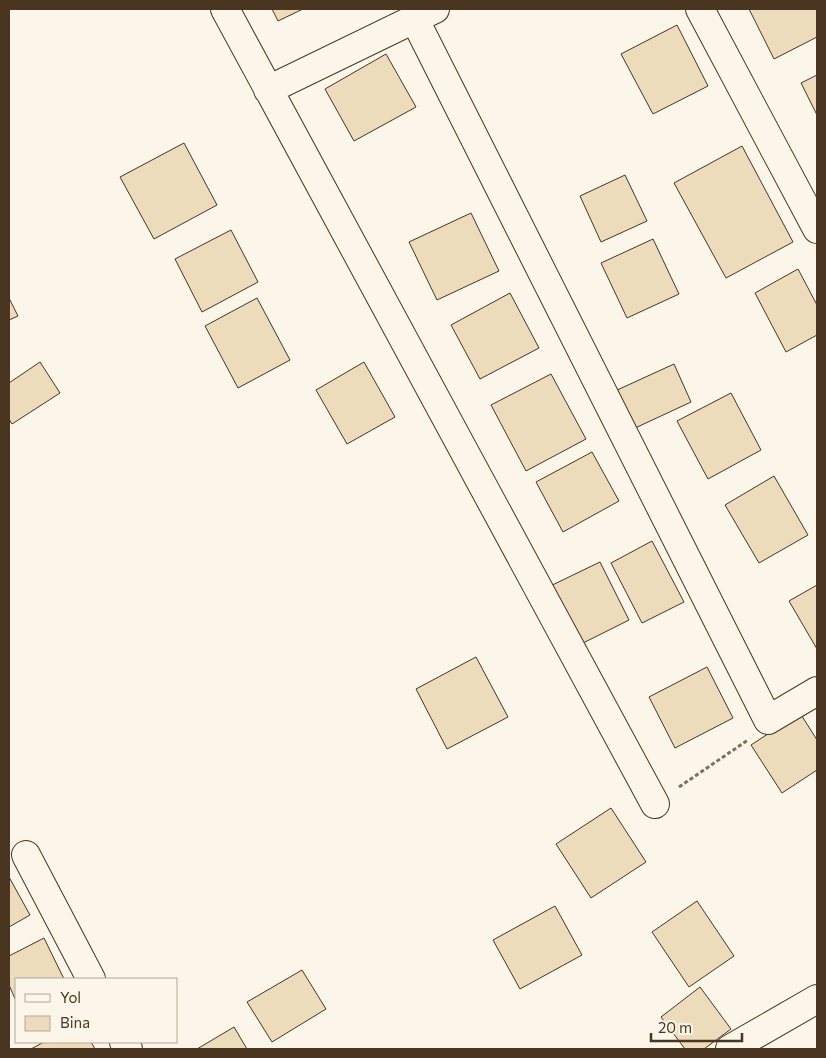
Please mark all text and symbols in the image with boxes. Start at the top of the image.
legend [15,978,178,1043]
text: Yol [60,988,81,1006]
scale bar [651,1010,742,1042]
text: Bina [60,1013,90,1031]
text: 20 m [658,1018,692,1036]

